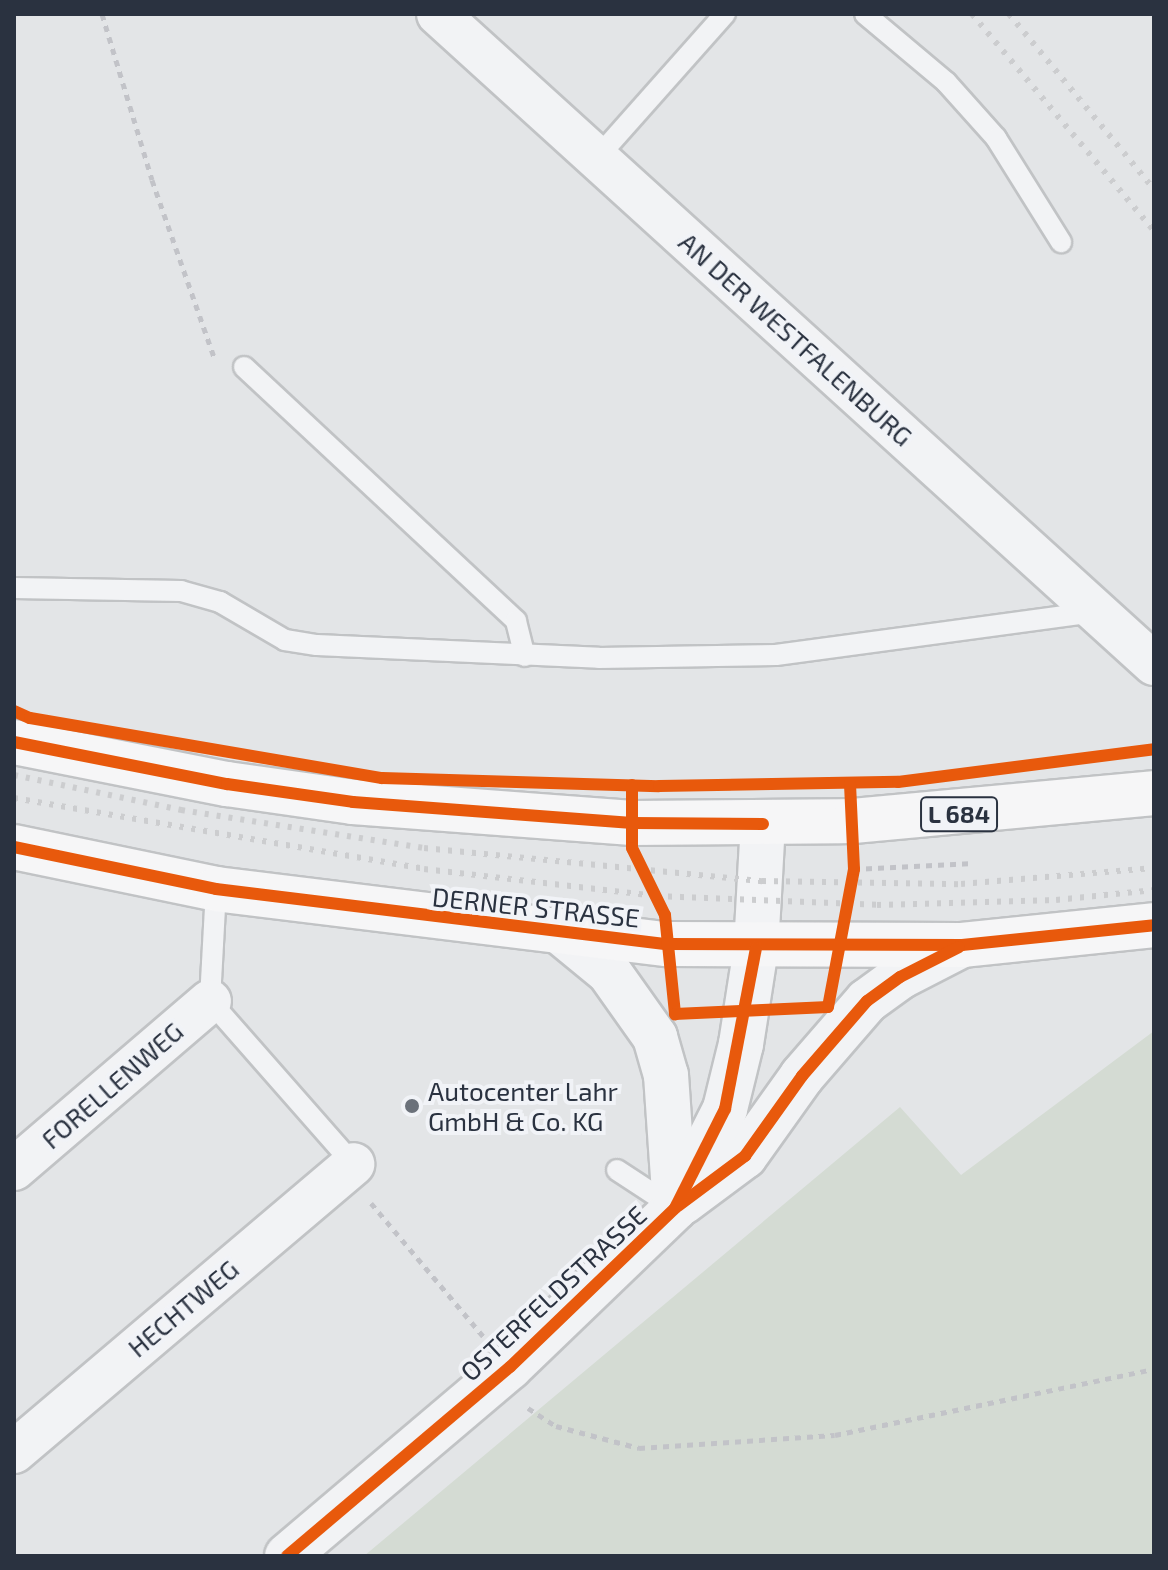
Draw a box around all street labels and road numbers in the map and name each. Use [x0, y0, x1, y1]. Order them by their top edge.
street label: AN DER WESTFALENBURG [673, 226, 919, 452]
road number: L 684 [919, 794, 999, 834]
street label: DERNER STRASSE [431, 881, 641, 933]
street label: FORELLENWEG [35, 1015, 189, 1155]
street label: OSTERFELDSTRASSE [454, 1199, 652, 1387]
street label: HECHTWEG [121, 1253, 245, 1363]

